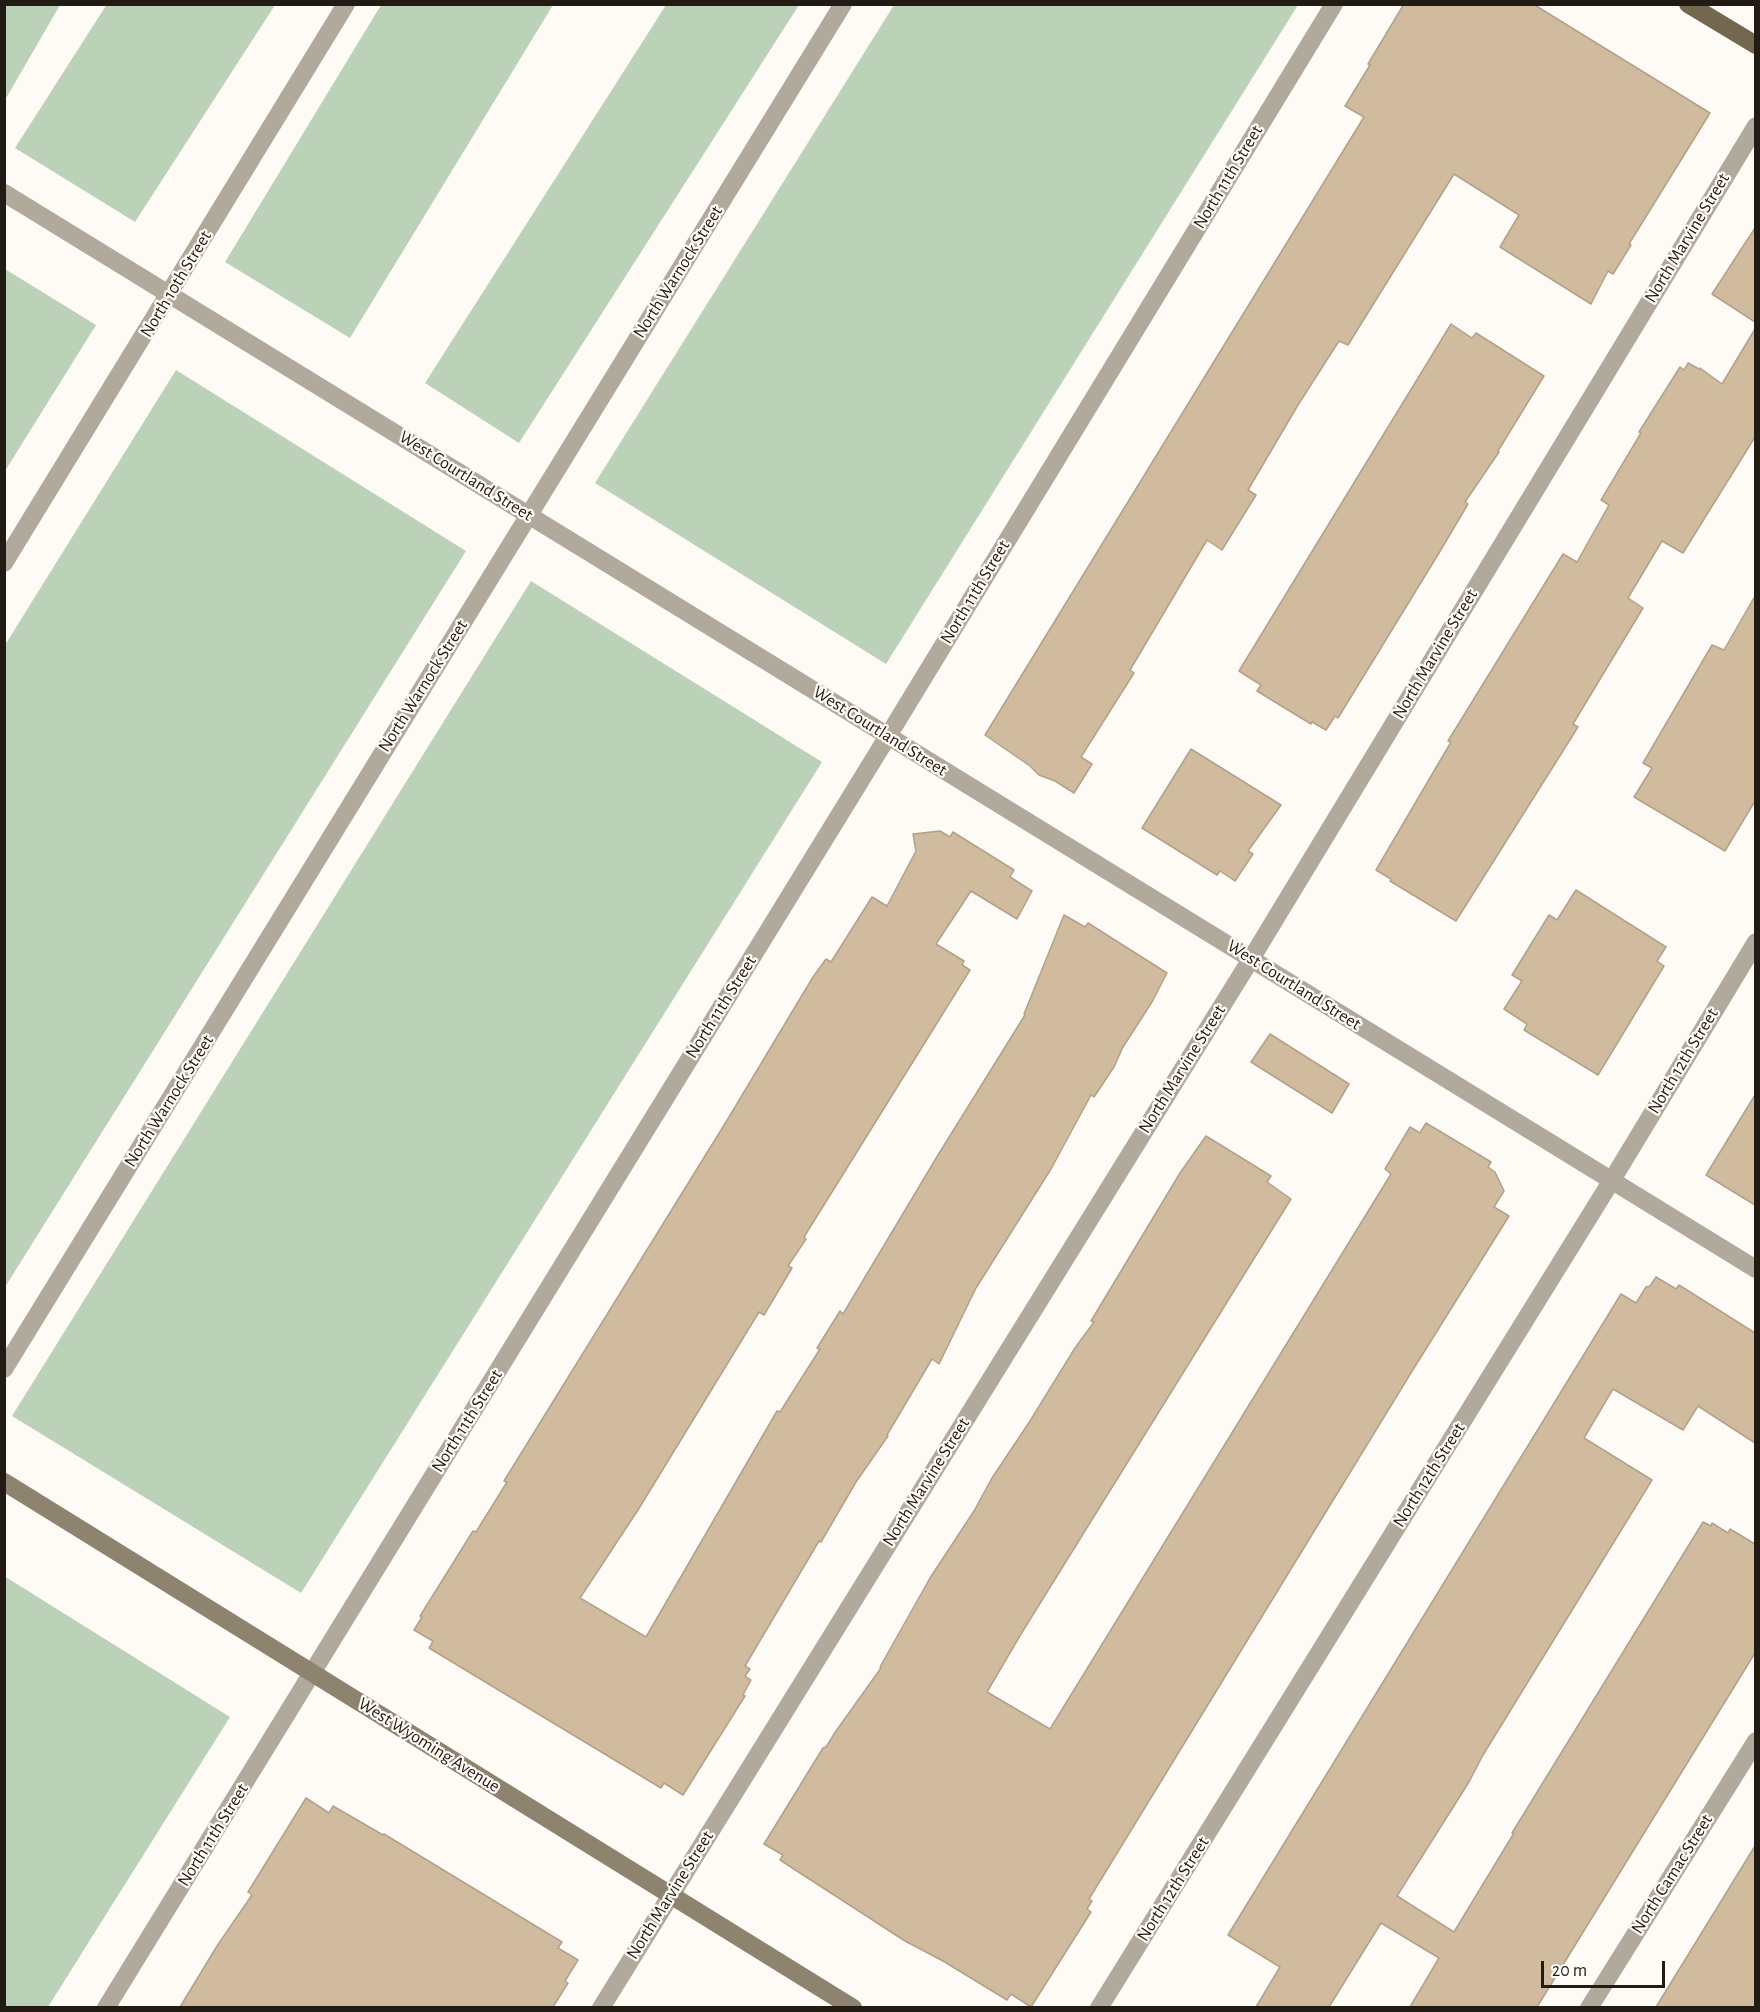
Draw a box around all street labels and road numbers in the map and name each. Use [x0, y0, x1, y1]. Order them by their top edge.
street label: North 11th Street [1189, 121, 1267, 233]
street label: North Marvine Street [1640, 169, 1734, 307]
street label: North Warnock Street [629, 202, 727, 342]
street label: North 10th Street [136, 227, 216, 341]
street label: West Courtland Street [395, 426, 537, 526]
street label: North 11th Street [936, 536, 1014, 648]
street label: North Marvine Street [1388, 585, 1482, 723]
street label: North Warnock Street [374, 616, 472, 756]
street label: West Courtland Street [809, 681, 951, 781]
street label: West Courtland Street [1223, 935, 1365, 1035]
street label: North 11th Street [681, 952, 761, 1062]
street label: North Marvine Street [1134, 1001, 1230, 1137]
street label: North 12th Street [1643, 1004, 1723, 1118]
street label: North Warnock Street [120, 1031, 218, 1171]
street label: North 11th Street [427, 1366, 507, 1476]
street label: North Marvine Street [878, 1414, 974, 1550]
street label: North 12th Street [1388, 1419, 1470, 1531]
street label: West Wyoming Avenue [354, 1693, 504, 1797]
street label: North 11th Street [173, 1780, 253, 1890]
street label: North Camac Street [1627, 1810, 1717, 1938]
street label: North Marvine Street [622, 1827, 718, 1963]
street label: North 12th Street [1132, 1833, 1214, 1945]

